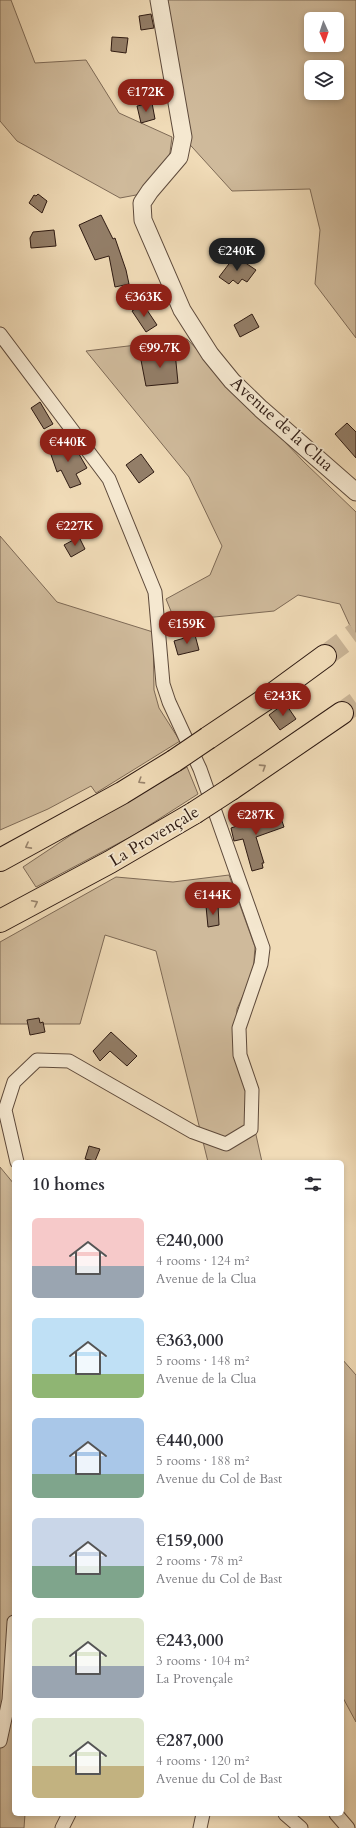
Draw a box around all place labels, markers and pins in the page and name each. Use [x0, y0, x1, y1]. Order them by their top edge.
pin: €172K [118, 79, 174, 113]
pin: €240K [209, 238, 265, 272]
pin: €363K [116, 284, 172, 318]
pin: €99.7K [127, 335, 193, 369]
pin: €440K [40, 429, 96, 463]
pin: €227K [47, 513, 103, 547]
pin: €159K [159, 611, 215, 645]
pin: €243K [255, 683, 311, 717]
pin: €287K [228, 802, 284, 836]
pin: €144K [185, 882, 241, 916]

